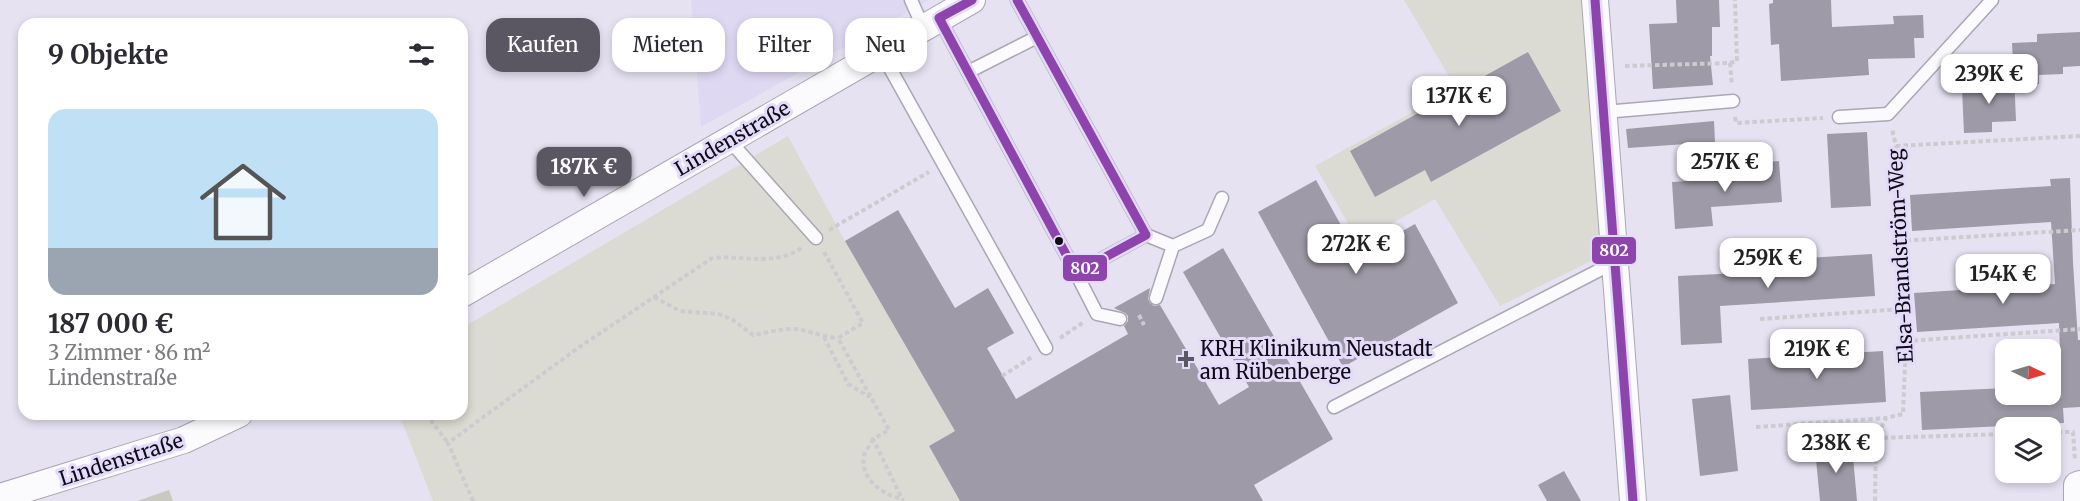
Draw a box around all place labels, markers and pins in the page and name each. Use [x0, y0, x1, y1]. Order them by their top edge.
pin: 239K € [1940, 54, 2038, 105]
pin: 137K € [1410, 76, 1508, 127]
pin: 257K € [1676, 142, 1774, 193]
pin: 187K € [535, 147, 633, 198]
pin: 272K € [1307, 224, 1405, 275]
unlabelled marker [1053, 235, 1065, 247]
pin: 259K € [1719, 238, 1817, 289]
pin: 154K € [1954, 254, 2052, 305]
pin: 219K € [1768, 329, 1866, 380]
place label: KRH Klinikum Neustadt am Rübenberge [1200, 336, 1433, 384]
marker: KRH Klinikum Neustadt am Rübenberge [1177, 350, 1195, 368]
pin: 238K € [1787, 423, 1885, 474]

